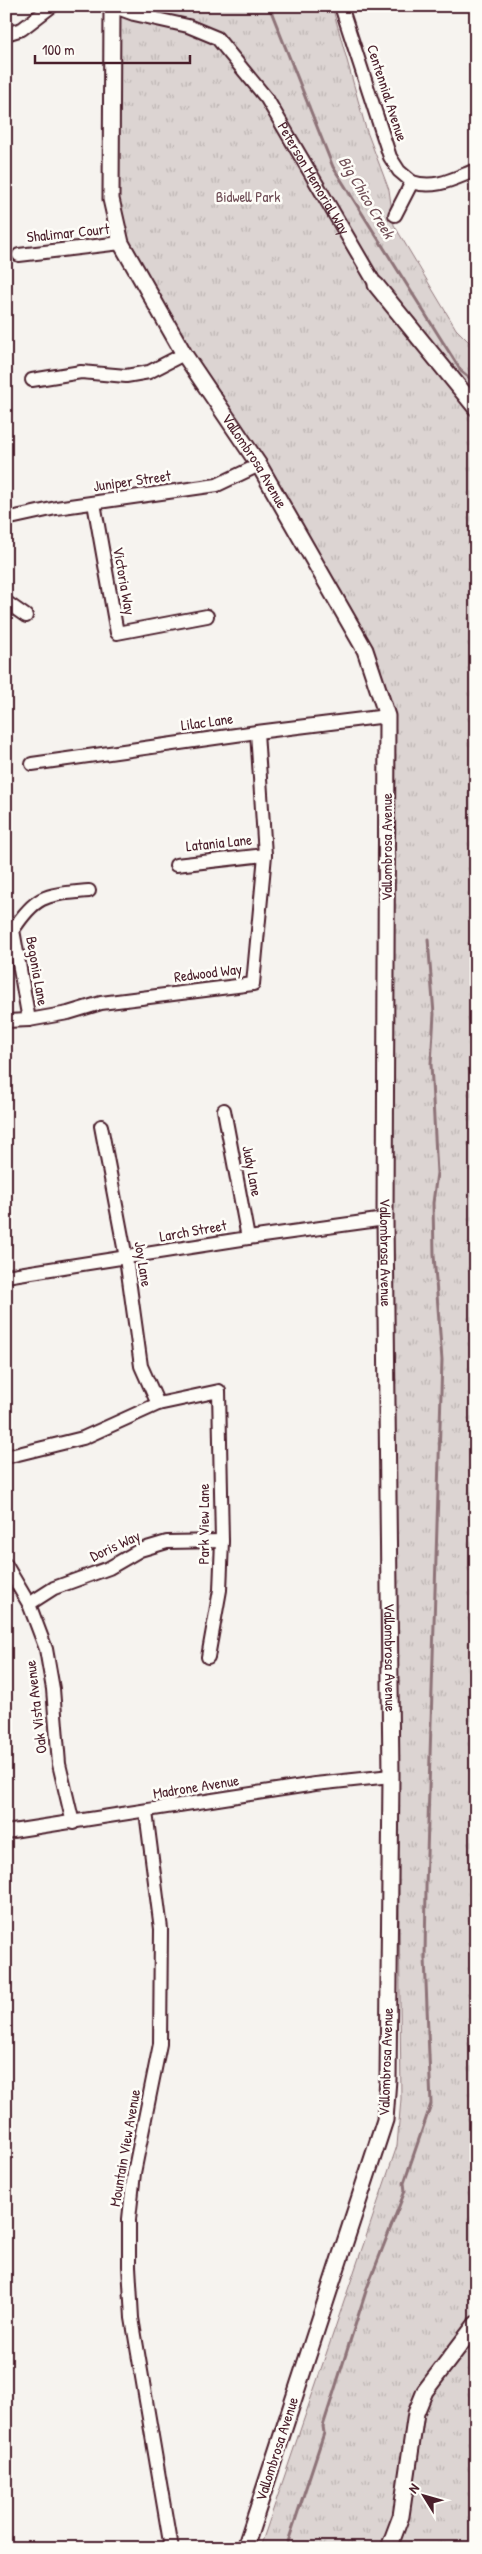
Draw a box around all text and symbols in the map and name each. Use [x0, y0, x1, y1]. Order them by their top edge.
scale bar [35, 32, 190, 64]
text: 100 m [42, 39, 75, 60]
street label: Centennial Avenue [362, 42, 413, 144]
street label: Peterson Memorial Way [273, 118, 355, 238]
water label: Big Chico Creek [334, 152, 401, 243]
park label: Bidwell Park [216, 186, 280, 207]
street label: Shalimar Court [26, 218, 111, 247]
street label: Vallombrosa Avenue [217, 409, 293, 512]
street label: Juniper Street [92, 465, 173, 496]
street label: Victoria Way [108, 545, 141, 617]
street label: Lilac Lane [180, 707, 234, 736]
street label: Vallombrosa Avenue [376, 793, 397, 901]
street label: Latania Lane [185, 829, 253, 856]
street label: Begonia Lane [21, 935, 54, 1007]
street label: Redwood Way [173, 958, 243, 987]
street label: Judy Lane [237, 1144, 268, 1198]
street label: Vallombrosa Avenue [375, 1198, 397, 1307]
street label: Larch Street [158, 1214, 229, 1247]
street label: Joy Lane [130, 1240, 157, 1288]
street label: Park View Lane [193, 1484, 214, 1564]
street label: Doris Way [86, 1525, 143, 1566]
street label: Vallombrosa Avenue [379, 1603, 401, 1712]
street label: Oak Vista Avenue [19, 1659, 52, 1755]
street label: Madrone Avenue [151, 1769, 240, 1804]
street label: Vallombrosa Avenue [373, 2008, 398, 2116]
street label: Mountain View Avenue [104, 2088, 145, 2208]
street label: Vallombrosa Avenue [250, 2394, 303, 2504]
north arrow [400, 2472, 450, 2522]
text: N [403, 2479, 423, 2497]

